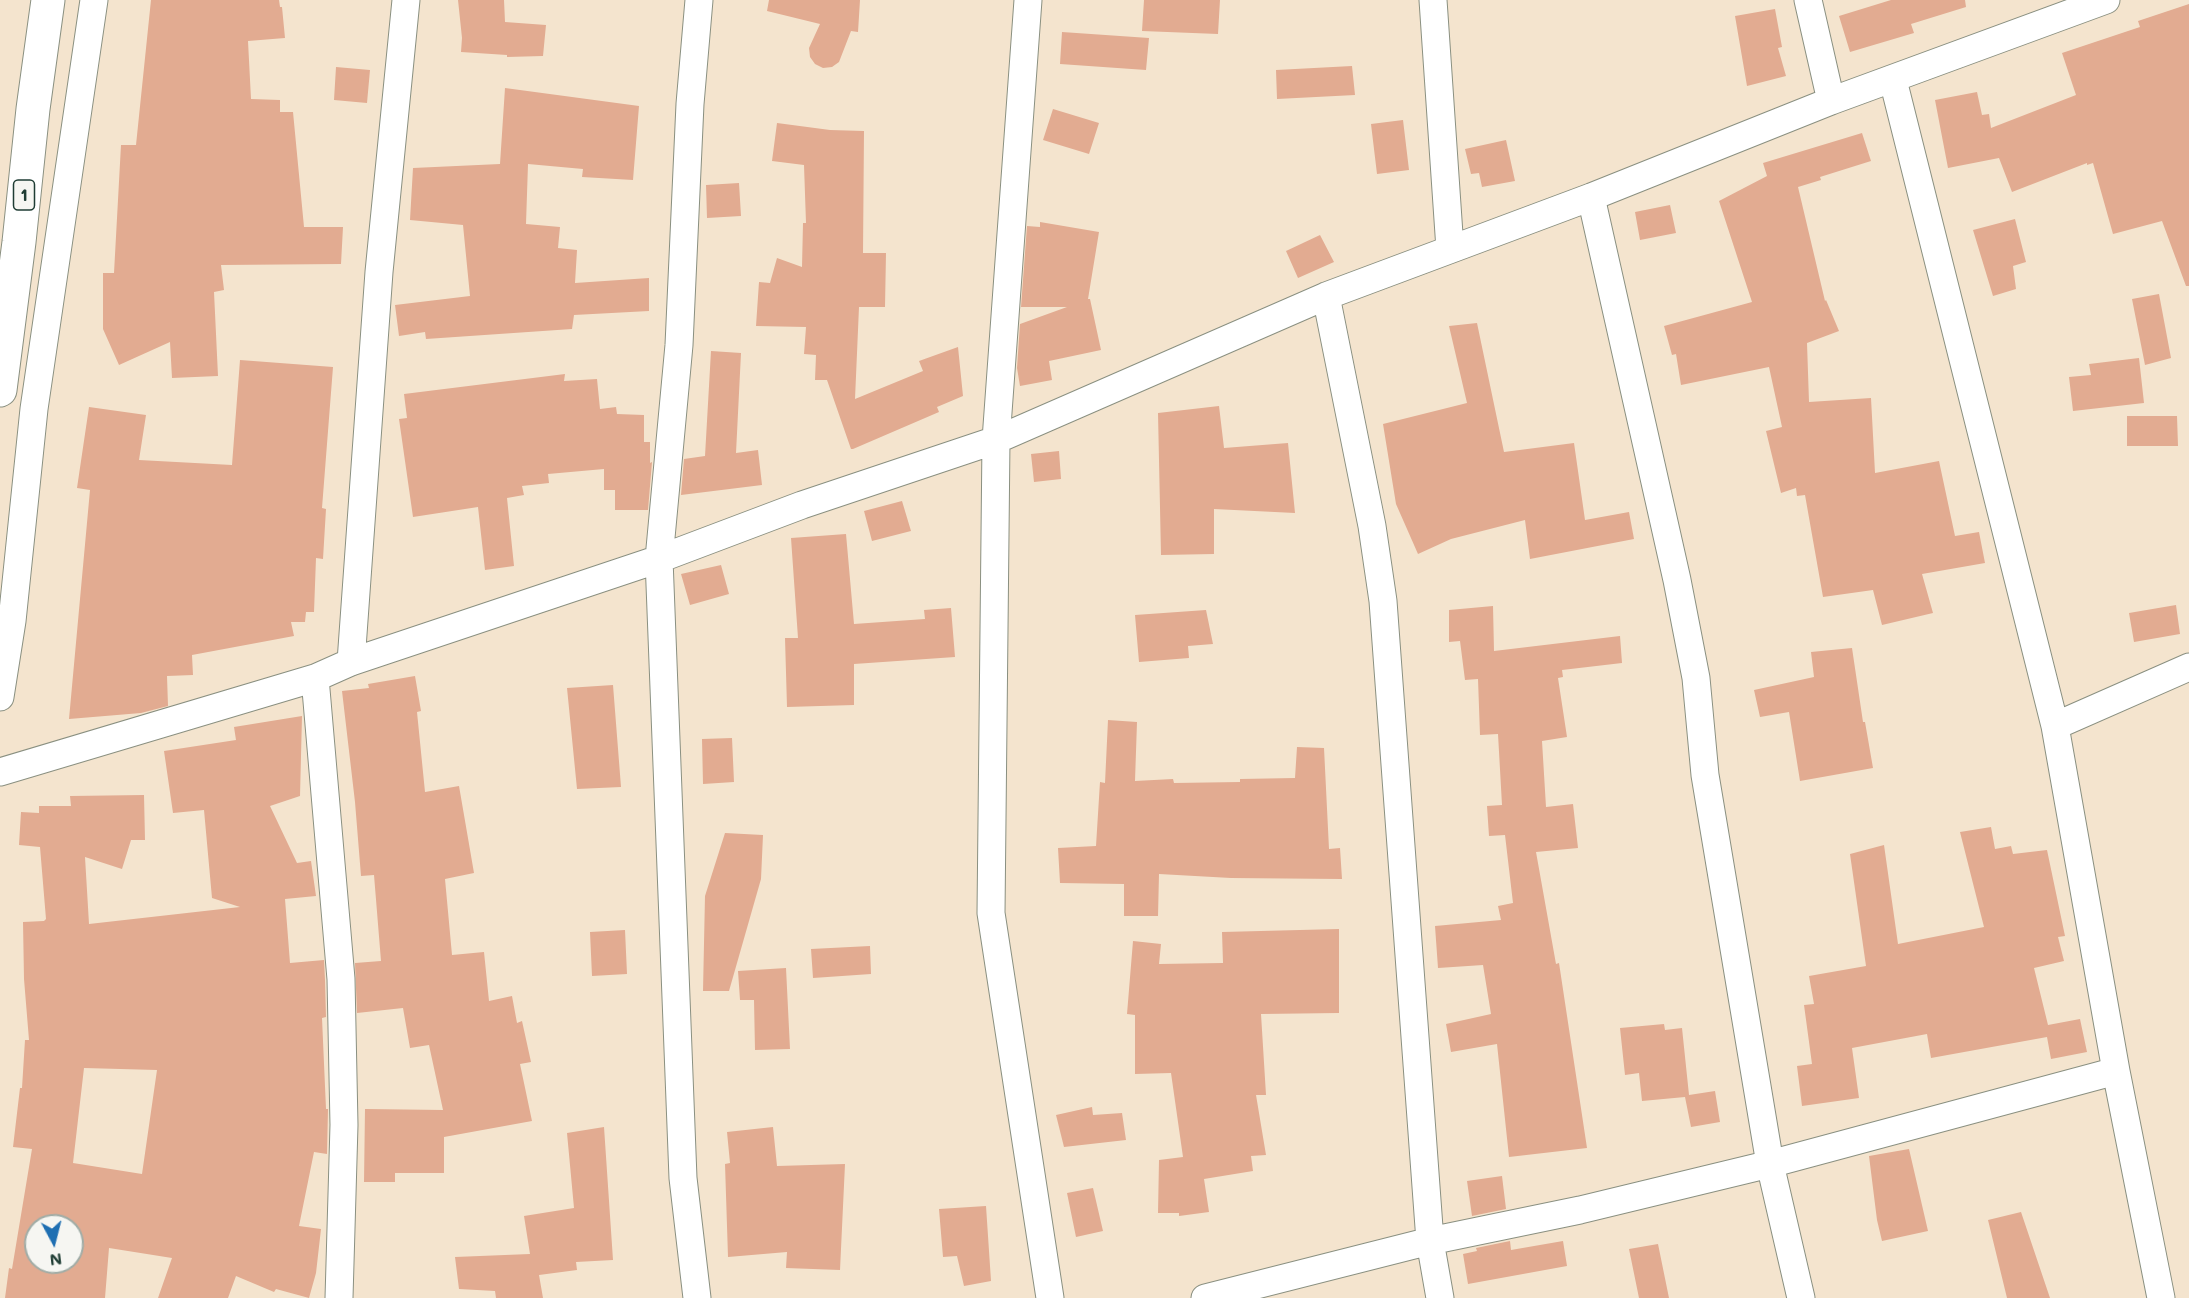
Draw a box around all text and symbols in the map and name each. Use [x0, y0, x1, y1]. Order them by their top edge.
road number: 1 [14, 180, 34, 210]
north arrow [24, 1214, 84, 1274]
text: N [49, 1249, 63, 1272]

